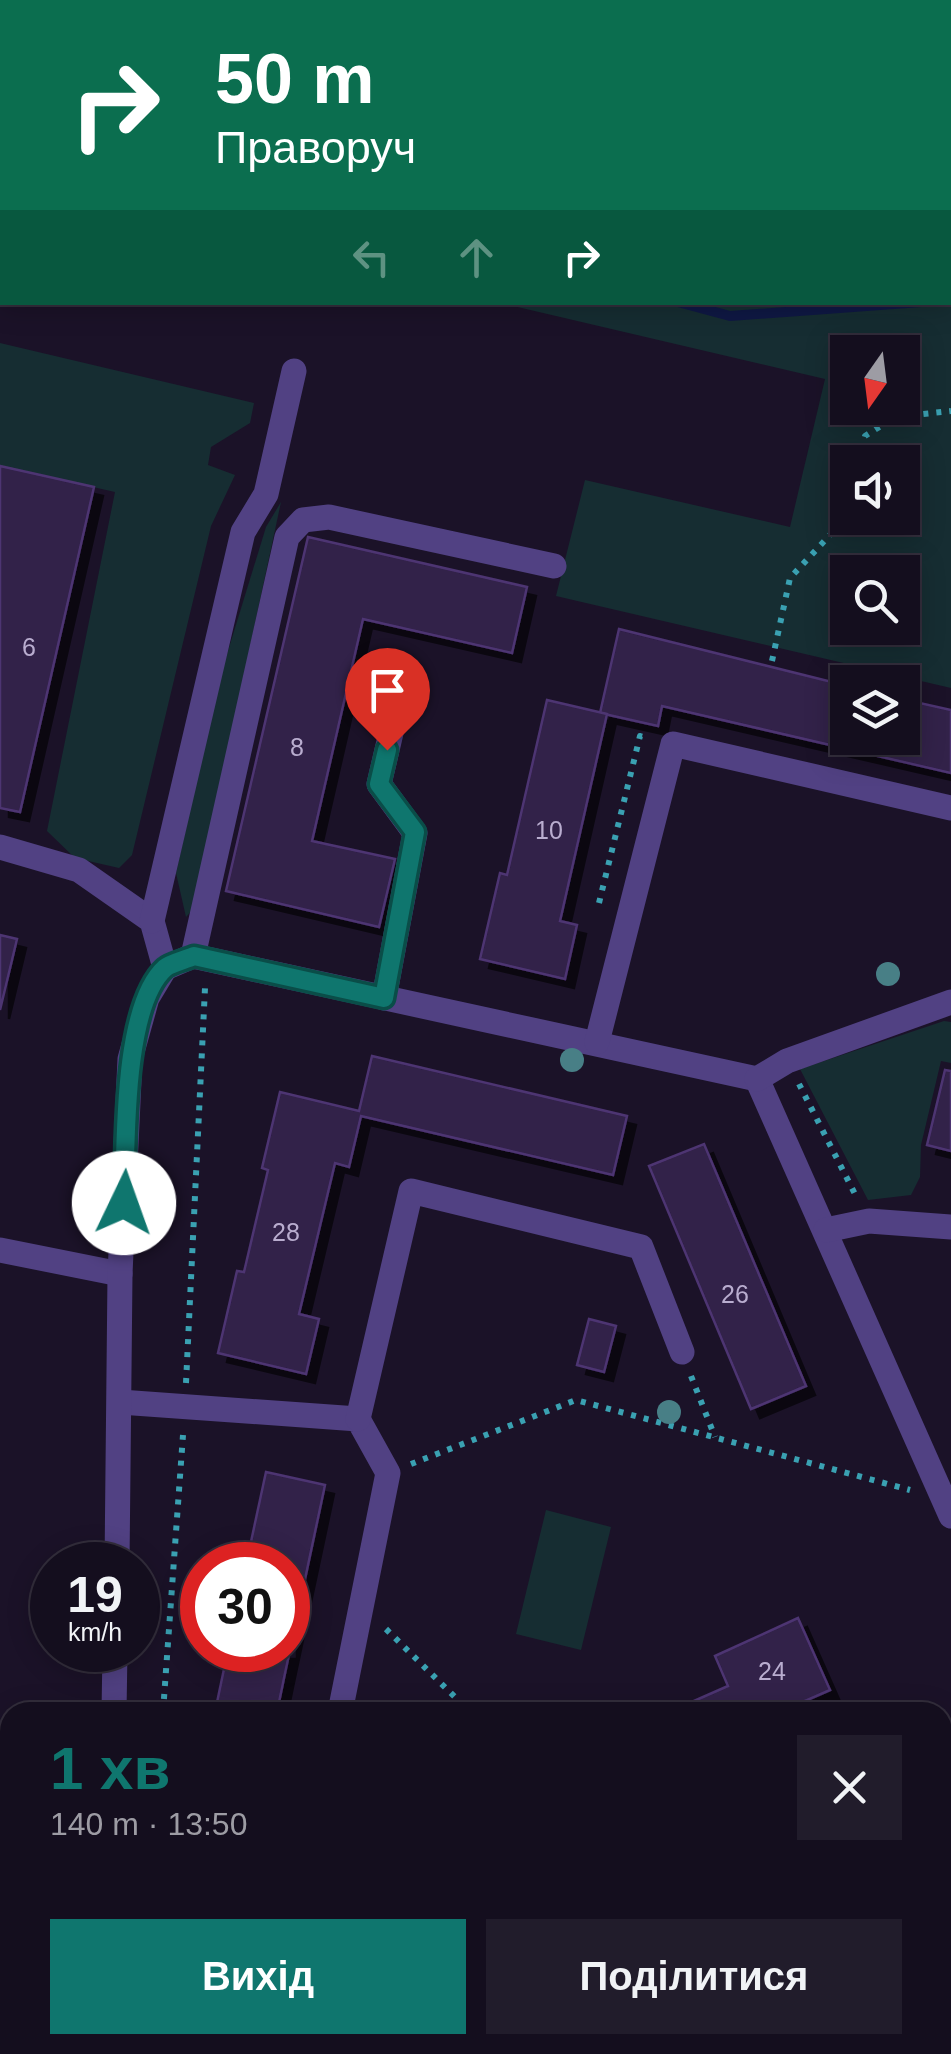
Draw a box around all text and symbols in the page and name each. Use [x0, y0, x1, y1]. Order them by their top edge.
icon: right [50, 40, 180, 170]
text: 50 m [215, 40, 375, 118]
text: Праворуч [215, 122, 416, 173]
icon: left [344, 230, 399, 285]
icon: ahead [449, 230, 504, 285]
icon: right [554, 230, 609, 285]
north arrow [830, 335, 920, 425]
map controls [830, 335, 920, 755]
button: sound [830, 445, 920, 535]
button: search [830, 555, 920, 645]
house number: 6 [22, 633, 36, 661]
pin [345, 648, 430, 751]
icon: arrive [360, 663, 415, 718]
button: layers [830, 665, 920, 755]
house number: 8 [290, 733, 304, 761]
house number: 10 [535, 816, 563, 844]
position arrow [72, 1151, 176, 1255]
house number: 28 [272, 1218, 300, 1246]
house number: 26 [721, 1280, 749, 1308]
speed limit sign: 30 [180, 1542, 310, 1672]
text: 19 [67, 1567, 123, 1623]
text: km/h [68, 1618, 122, 1646]
house number: 24 [758, 1657, 786, 1685]
text: 1 хв [50, 1735, 170, 1802]
button: close [797, 1735, 902, 1840]
text: 140 m · 13:50 [50, 1806, 247, 1842]
button: Вихід [50, 1919, 466, 2034]
button: Поділитися [486, 1919, 902, 2034]

